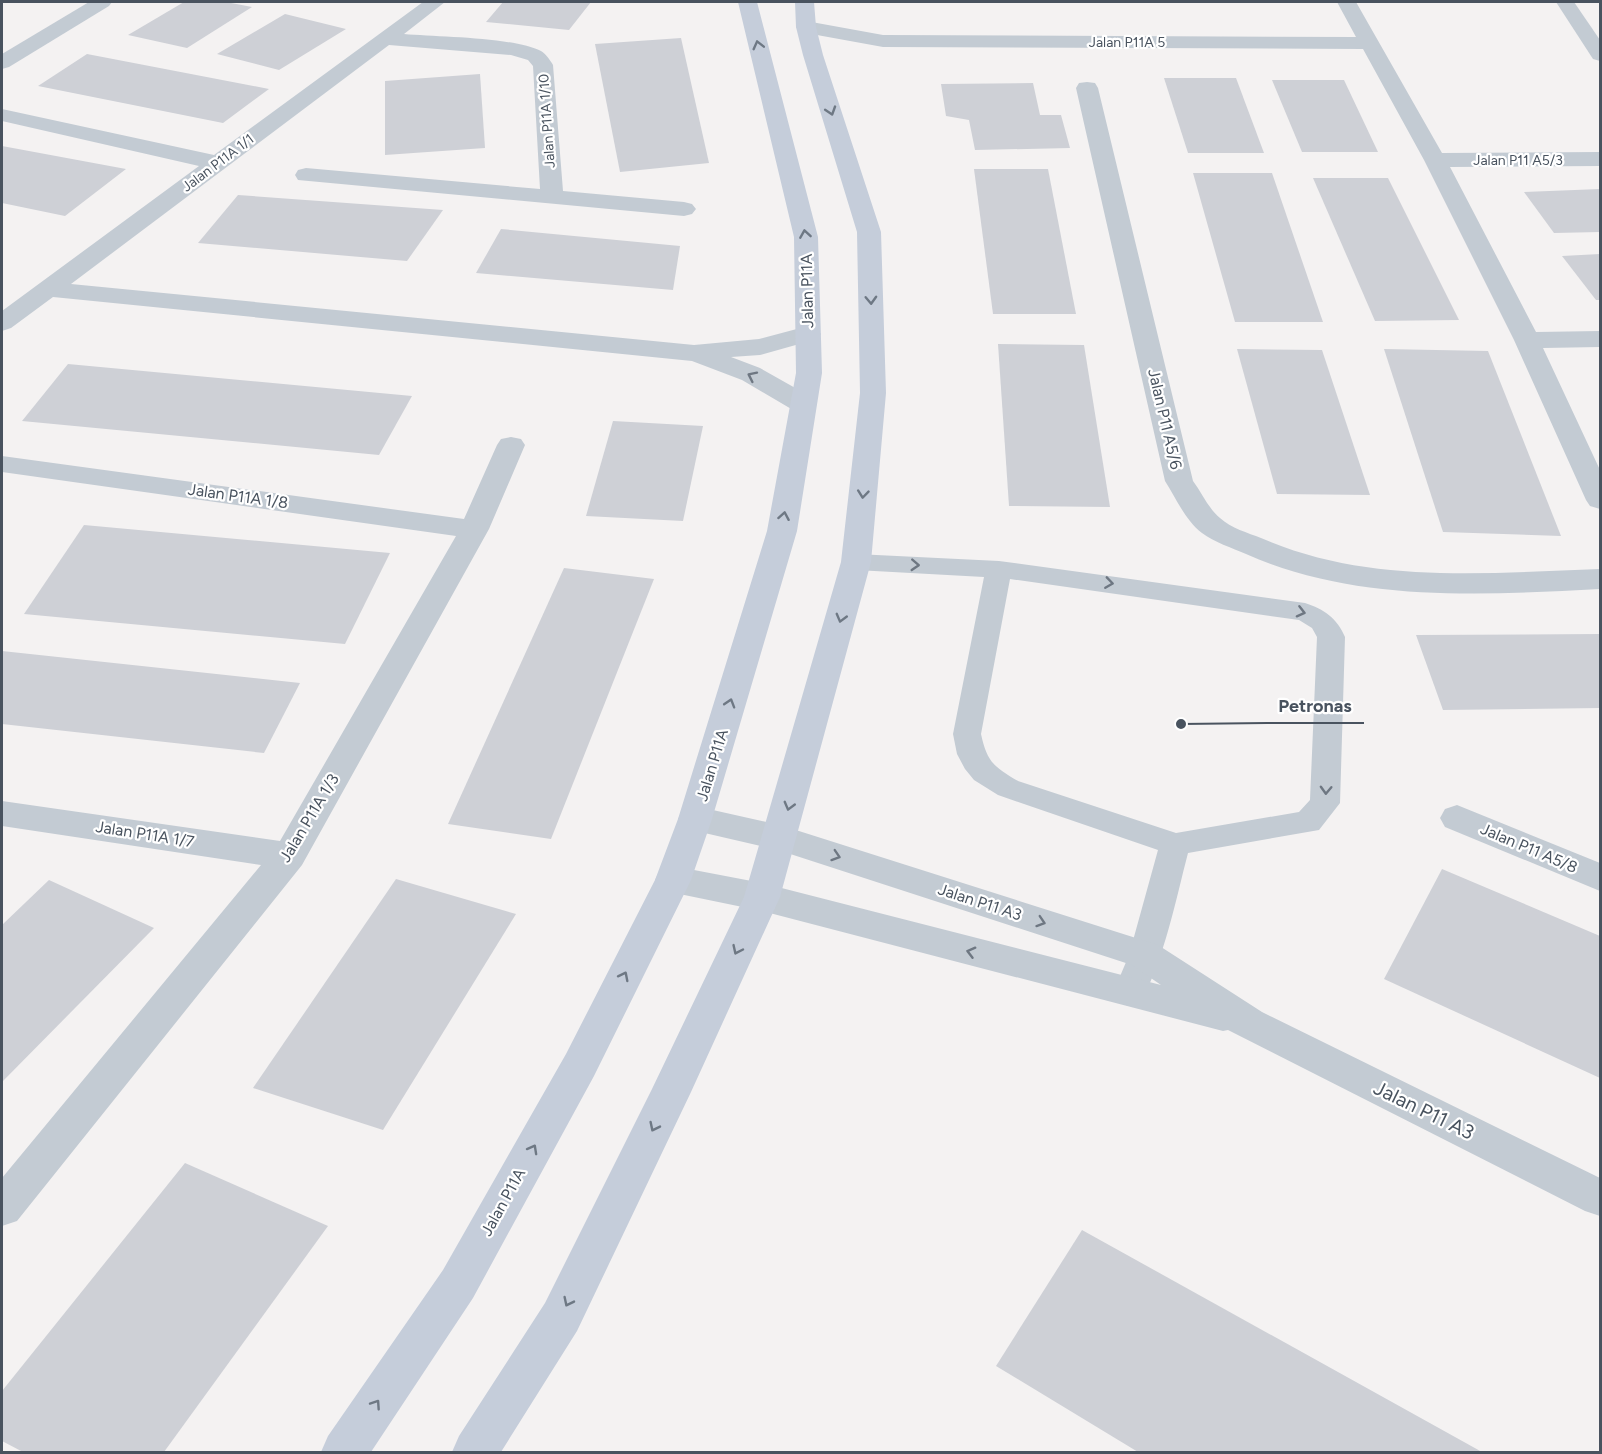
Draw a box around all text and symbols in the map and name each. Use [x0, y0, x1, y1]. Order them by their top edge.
street label: Jalan P11A 5 [1089, 34, 1165, 51]
one-way arrow [752, 40, 765, 50]
street label: Jalan P11A 1/10 [535, 73, 559, 169]
one-way arrow [824, 105, 836, 116]
street label: Jalan P11A 1/1 [179, 130, 257, 196]
street label: Jalan P11 A5/3 [1473, 152, 1563, 169]
one-way arrow [799, 229, 811, 239]
street label: Jalan P11A [797, 254, 817, 328]
one-way arrow [865, 295, 877, 304]
street label: Jalan P11 A5/6 [1144, 367, 1186, 471]
one-way arrow [748, 371, 759, 383]
street label: Jalan P11A 1/8 [187, 480, 289, 512]
one-way arrow [857, 490, 870, 499]
one-way arrow [777, 511, 790, 521]
one-way arrow [910, 558, 919, 571]
one-way arrow [1104, 577, 1113, 589]
one-way arrow [1296, 605, 1306, 618]
one-way arrow [835, 613, 848, 623]
callout: Petronas [1267, 687, 1364, 723]
text: Petronas [1278, 695, 1352, 717]
one-way arrow [723, 698, 735, 709]
street label: Jalan P11A [692, 727, 732, 803]
street label: Jalan P11A 1/3 [275, 770, 343, 866]
one-way arrow [1319, 786, 1332, 795]
one-way arrow [783, 801, 796, 811]
street label: Jalan P11A 1/7 [94, 817, 196, 851]
street label: Jalan P11 A5/8 [1478, 819, 1580, 877]
one-way arrow [830, 849, 841, 861]
street label: Jalan P11 A3 [936, 880, 1024, 924]
one-way arrow [1035, 915, 1046, 927]
one-way arrow [732, 944, 744, 955]
one-way arrow [966, 946, 976, 959]
one-way arrow [617, 972, 629, 983]
street label: Jalan P11 A3 [1370, 1075, 1478, 1145]
one-way arrow [650, 1120, 662, 1131]
one-way arrow [526, 1145, 537, 1155]
street label: Jalan P11A [477, 1165, 529, 1239]
one-way arrow [564, 1295, 576, 1306]
one-way arrow [369, 1400, 381, 1410]

